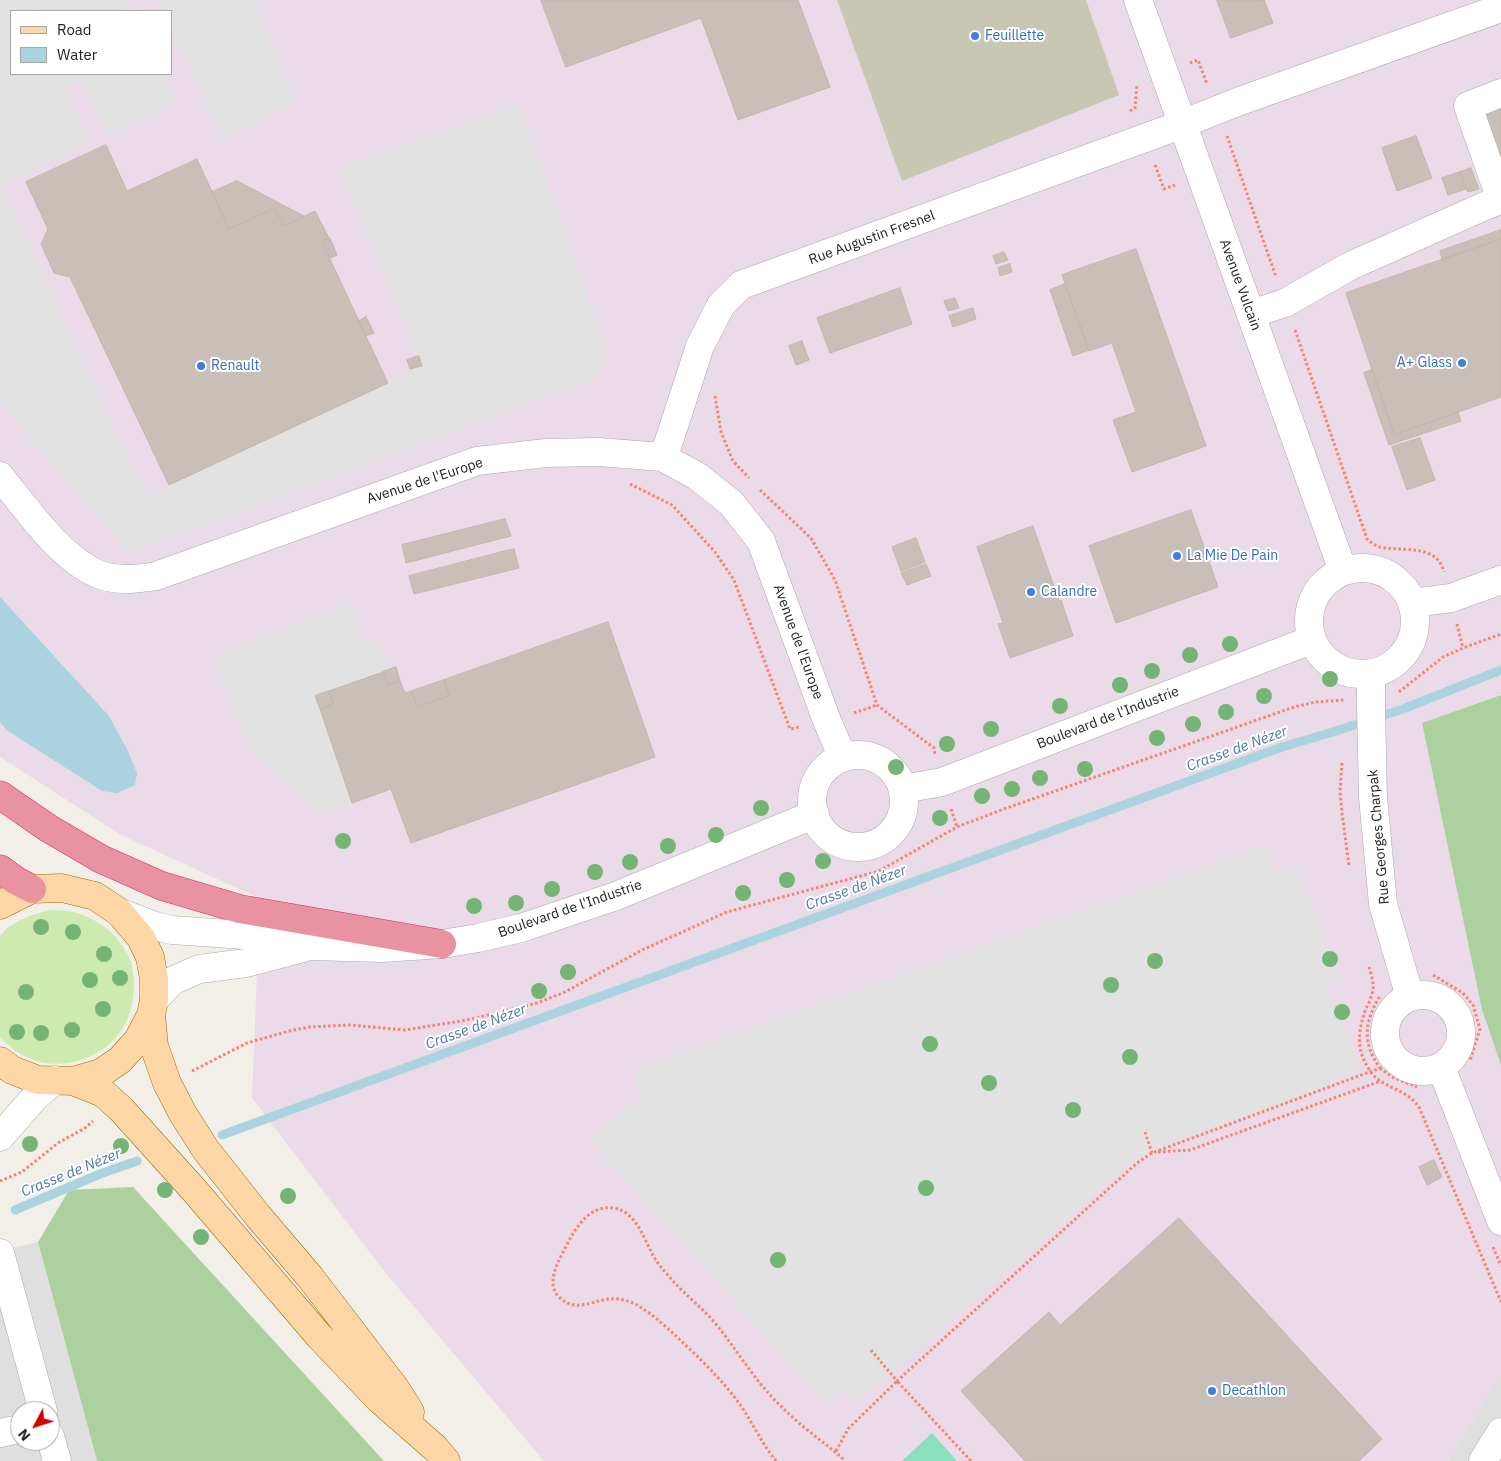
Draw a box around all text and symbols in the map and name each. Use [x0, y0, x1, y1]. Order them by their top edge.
legend [10, 10, 172, 75]
text: Road [57, 20, 92, 39]
place label: Feuillette [985, 28, 1044, 44]
marker: Feuillette [969, 30, 981, 42]
text: Water [57, 45, 97, 64]
street label: Rue Augustin Fresnel [807, 207, 937, 269]
street label: Avenue Vulcain [1216, 237, 1264, 333]
place label: A+ Glass [1397, 355, 1452, 371]
marker: A+ Glass [1456, 357, 1468, 369]
place label: Renault [211, 358, 259, 374]
marker: Renault [195, 360, 207, 372]
street label: Avenue de l'Europe [365, 454, 485, 508]
place label: La Mie De Pain [1187, 548, 1278, 564]
marker: La Mie De Pain [1171, 550, 1183, 562]
street label: Avenue de l'Europe [769, 582, 827, 702]
place label: Calandre [1041, 584, 1097, 600]
marker: Calandre [1025, 586, 1037, 598]
street label: Boulevard de l'Industrie [1035, 683, 1181, 753]
water label: Crasse de Nézer [1184, 722, 1290, 776]
street label: Rue Georges Charpak [1365, 769, 1393, 905]
water label: Crasse de Nézer [803, 861, 909, 915]
street label: Boulevard de l'Industrie [496, 876, 644, 942]
water label: Crasse de Nézer [423, 1000, 529, 1054]
water label: Crasse de Nézer [19, 1145, 123, 1201]
place label: Decathlon [1222, 1383, 1286, 1399]
marker: Decathlon [1206, 1385, 1218, 1397]
north arrow [10, 1401, 60, 1451]
text: N [14, 1425, 34, 1445]

